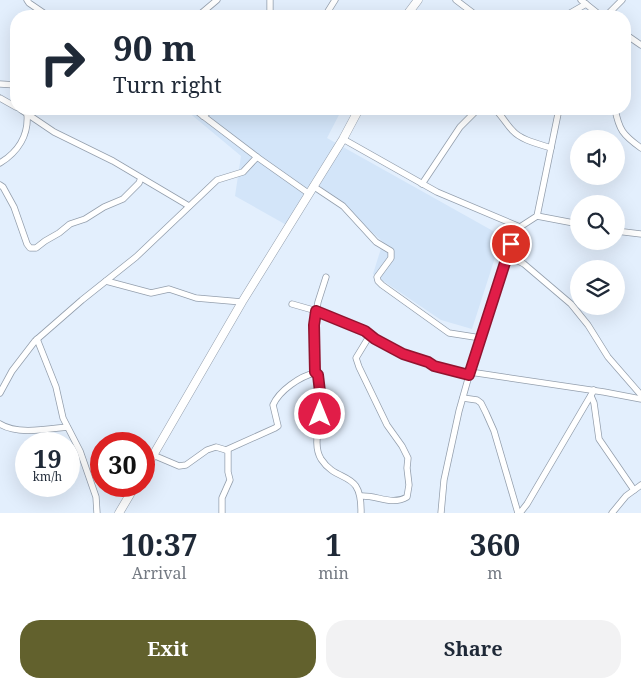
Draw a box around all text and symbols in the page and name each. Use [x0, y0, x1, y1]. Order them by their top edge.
text: 90 m [113, 24, 196, 71]
icon: right [30, 30, 95, 95]
text: Turn right [113, 69, 222, 99]
map controls [570, 130, 625, 315]
button: sound [570, 130, 625, 185]
button: search [570, 195, 625, 250]
pin [490, 223, 532, 265]
icon: arrive [497, 230, 525, 258]
button: layers [570, 260, 625, 315]
position arrow [293, 387, 345, 439]
speed limit sign: 30 [90, 432, 155, 497]
text: 19 [33, 441, 62, 475]
text: km/h [33, 468, 62, 485]
text: 10:37 [121, 524, 198, 565]
text: 1 [325, 524, 342, 565]
text: 360 [469, 524, 520, 565]
text: Arrival [132, 562, 186, 584]
text: min [318, 562, 349, 584]
text: m [487, 562, 502, 584]
button: Exit [20, 620, 316, 678]
button: Share [326, 620, 621, 678]

